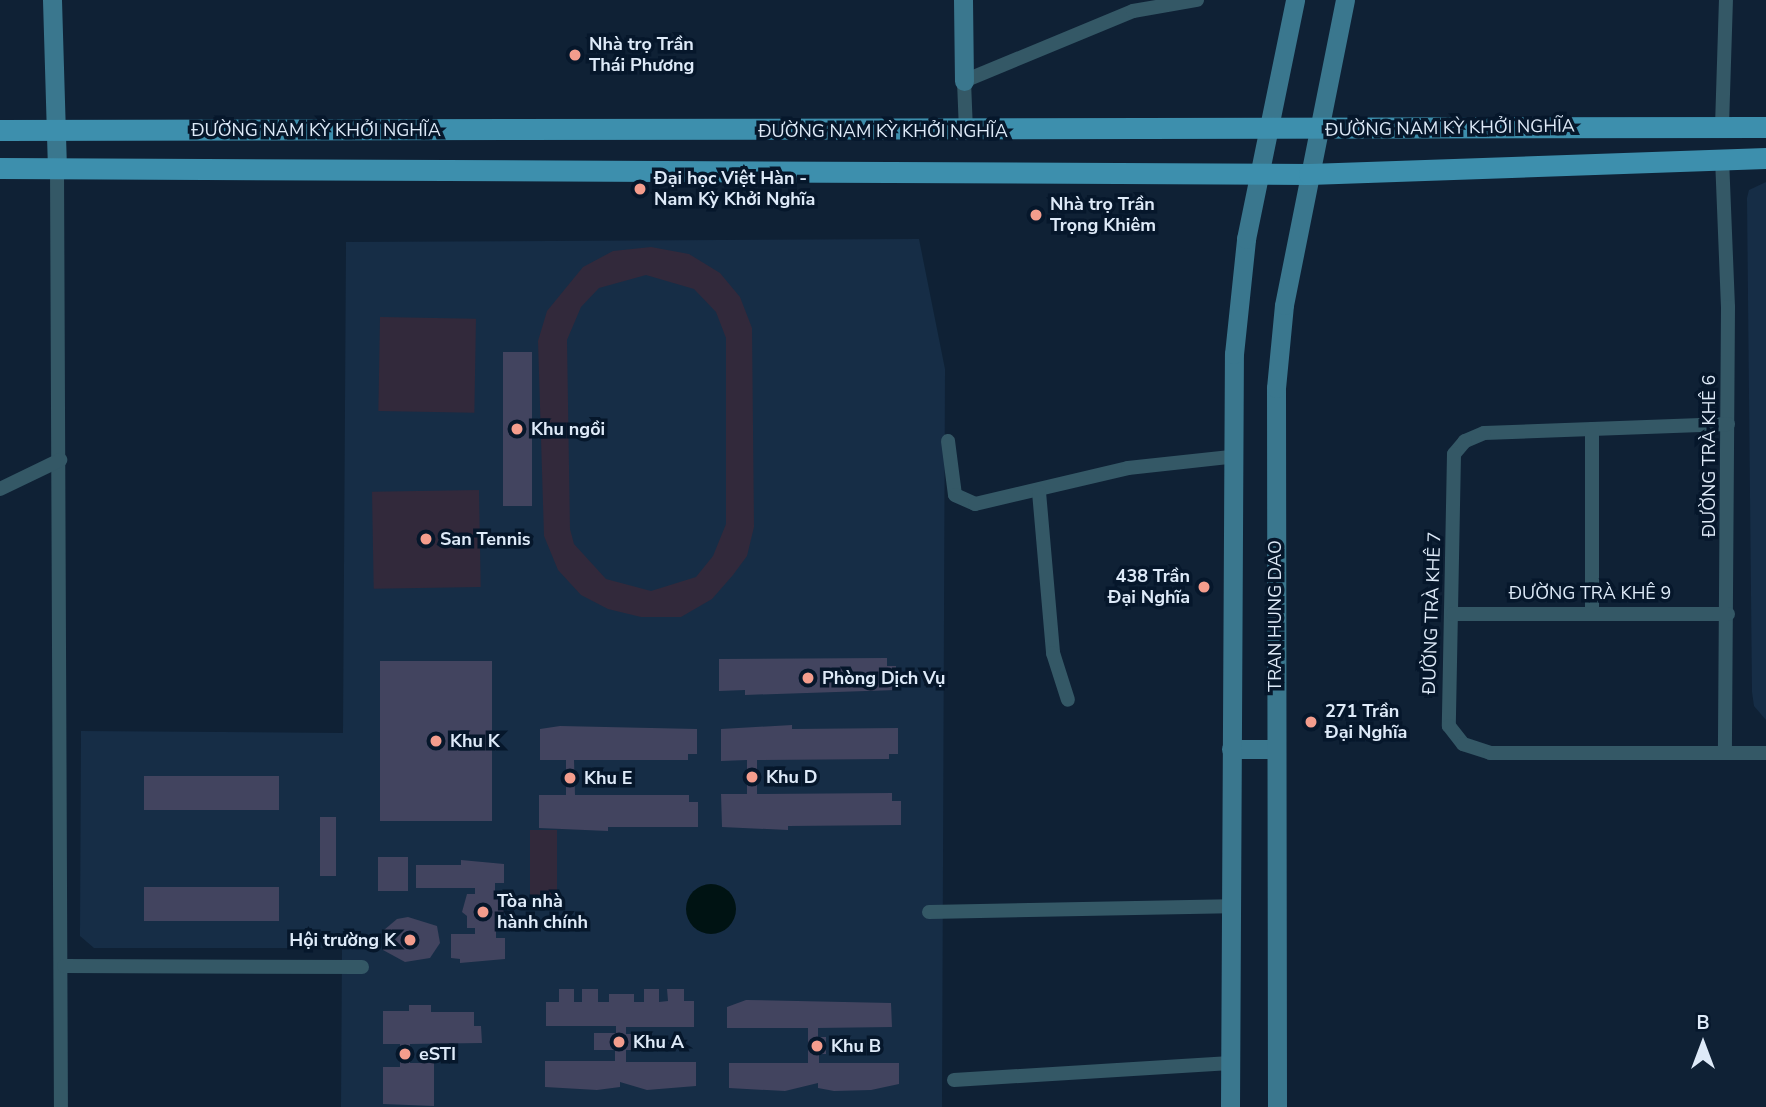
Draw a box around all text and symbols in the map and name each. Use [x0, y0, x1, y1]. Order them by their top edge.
place label: Nhà trọ Trần Thái Phương [589, 34, 694, 76]
marker: Nhà trọ Trần Thái Phương [567, 47, 583, 63]
street label: ĐƯỜNG NAM KỲ KHỞI NGHĨA [1325, 115, 1575, 141]
street label: ĐƯỜNG NAM KỲ KHỞI NGHĨA [191, 119, 441, 141]
street label: ĐƯỜNG NAM KỲ KHỞI NGHĨA [758, 120, 1008, 142]
place label: Đại học Việt Hàn - Nam Kỳ Khởi Nghĩa [654, 168, 815, 210]
marker: Đại học Việt Hàn - Nam Kỳ Khởi Nghĩa [632, 181, 648, 197]
place label: Nhà trọ Trần Trọng Khiêm [1050, 194, 1156, 236]
marker: Nhà trọ Trần Trọng Khiêm [1028, 207, 1044, 223]
street label: ĐƯỜNG TRÀ KHÊ 6 [1698, 375, 1720, 537]
place label: Khu ngồi [531, 418, 605, 440]
marker: Khu ngồi [509, 421, 525, 437]
place label: San Tennis [440, 528, 531, 550]
marker: San Tennis [418, 531, 434, 547]
street label: ĐƯỜNG TRÀ KHÊ 7 [1418, 531, 1446, 695]
street label: TRAN HUNG DAO [1264, 540, 1286, 692]
place label: 438 Trần Đại Nghĩa [1108, 566, 1190, 608]
marker: 438 Trần Đại Nghĩa [1196, 579, 1212, 595]
street label: ĐƯỜNG TRÀ KHÊ 9 [1509, 582, 1671, 604]
place label: Phòng Dịch Vụ [822, 667, 945, 689]
marker: Phòng Dịch Vụ [800, 670, 816, 686]
place label: 271 Trần Đại Nghĩa [1325, 701, 1407, 744]
marker: 271 Trần Đại Nghĩa [1303, 714, 1319, 730]
place label: Khu K [450, 730, 500, 752]
marker: Khu K [428, 733, 444, 749]
place label: Khu D [766, 766, 817, 788]
place label: Khu E [584, 767, 633, 789]
marker: Khu D [744, 769, 760, 785]
marker: Khu E [562, 770, 578, 786]
place label: Tòa nhà hành chính [497, 891, 588, 934]
marker: Tòa nhà hành chính [475, 904, 491, 920]
place label: Hội trường K [289, 929, 396, 951]
marker: Hội trường K [402, 932, 418, 948]
north arrow [1668, 1009, 1738, 1079]
text: B [1696, 1010, 1710, 1036]
place label: Khu A [633, 1031, 684, 1053]
marker: Khu A [611, 1034, 627, 1050]
place label: Khu B [831, 1035, 881, 1057]
marker: Khu B [809, 1038, 825, 1054]
place label: eSTI [419, 1043, 456, 1065]
marker: eSTI [397, 1046, 413, 1062]

